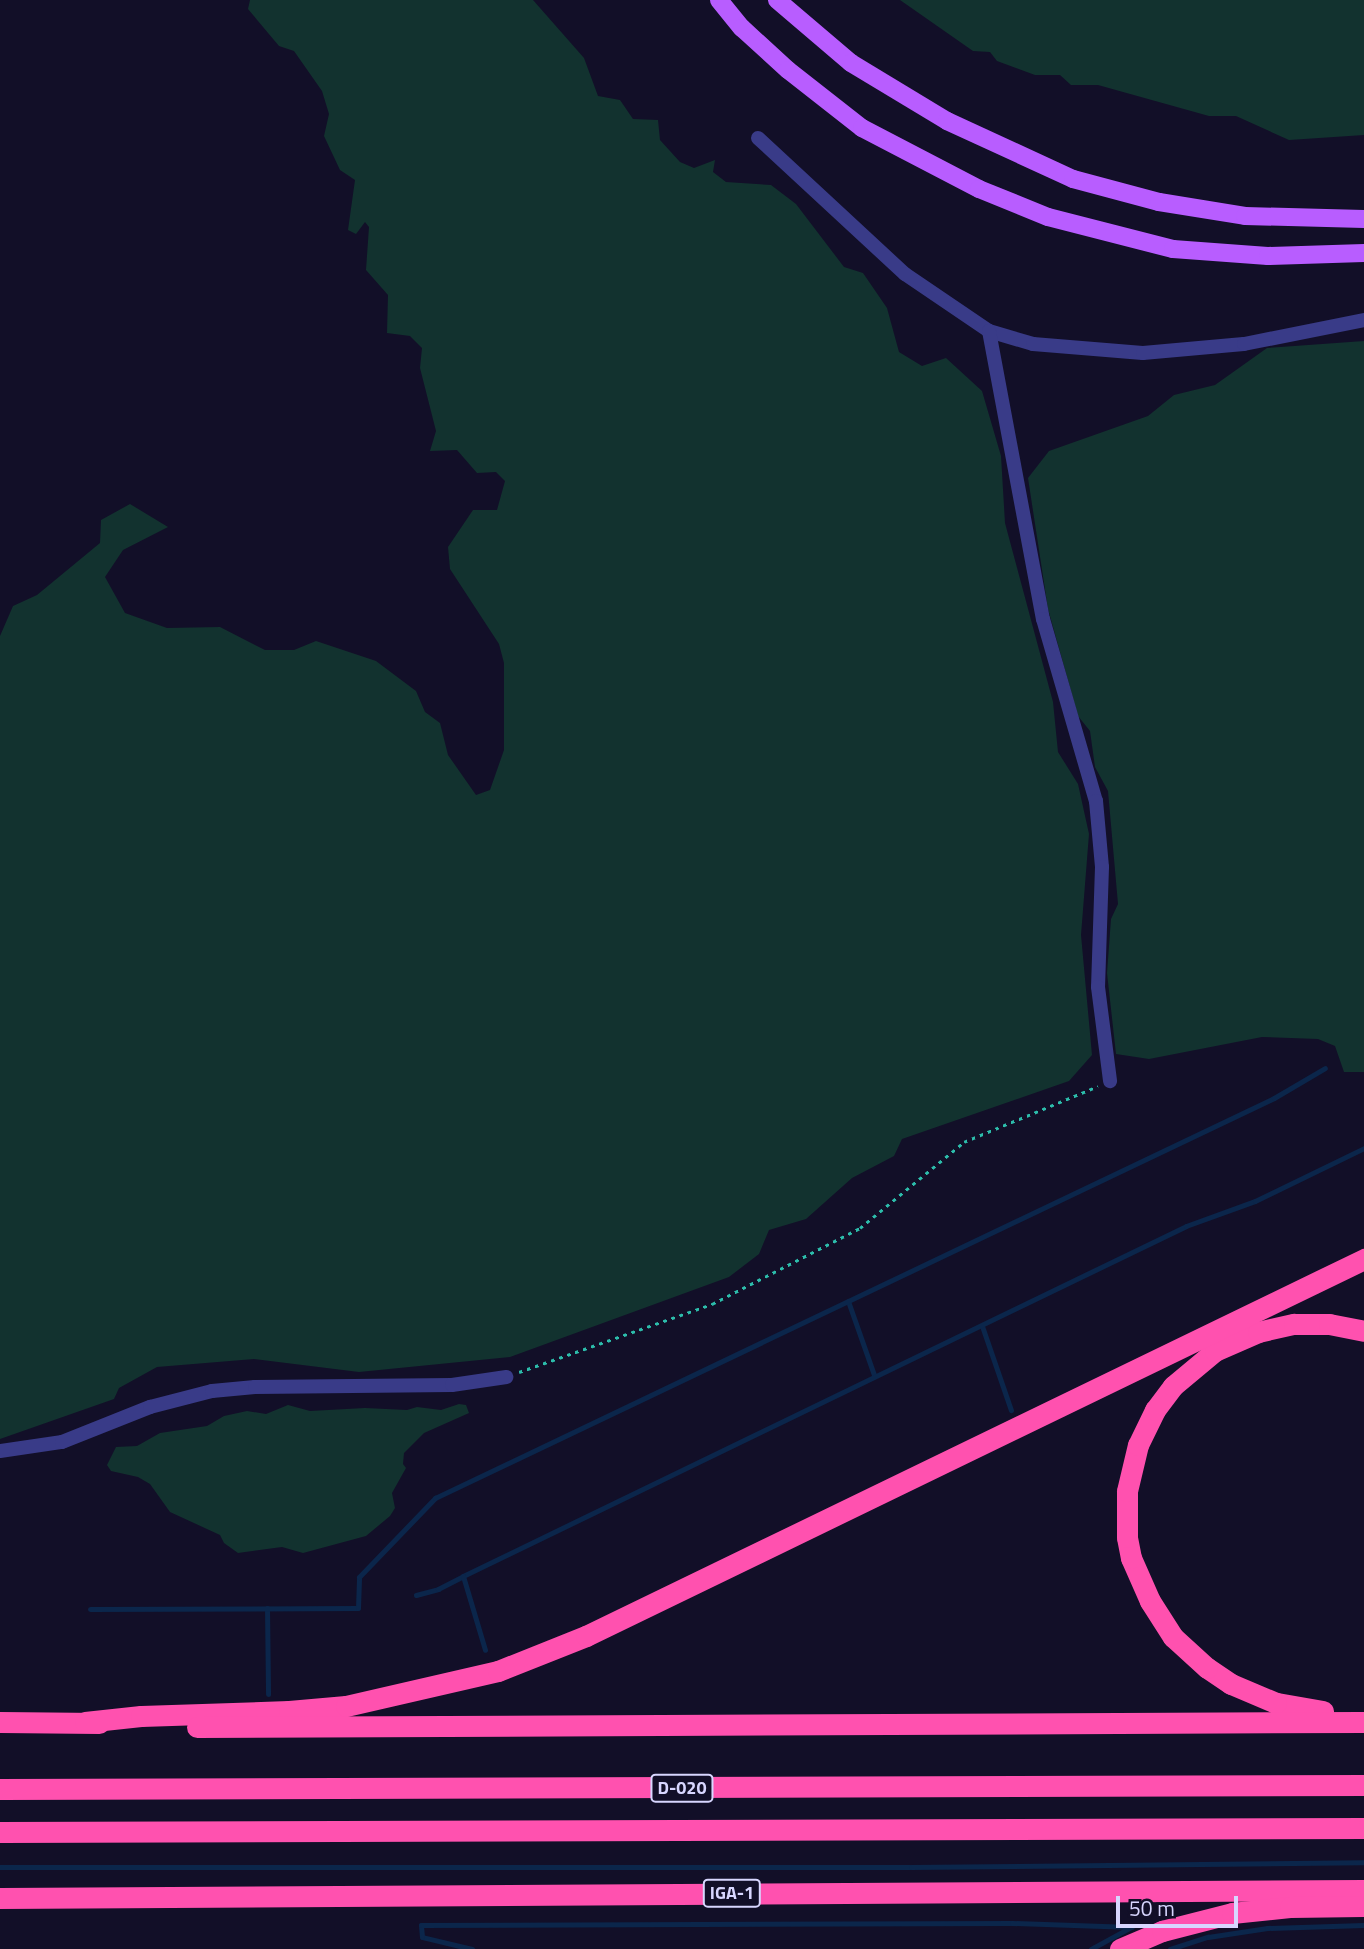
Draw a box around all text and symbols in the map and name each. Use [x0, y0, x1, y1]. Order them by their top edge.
road number: D-020 [649, 1773, 715, 1802]
road number: IGA-1 [702, 1879, 762, 1908]
scale bar [1119, 1882, 1242, 1926]
text: 50 m [1129, 1892, 1175, 1924]

